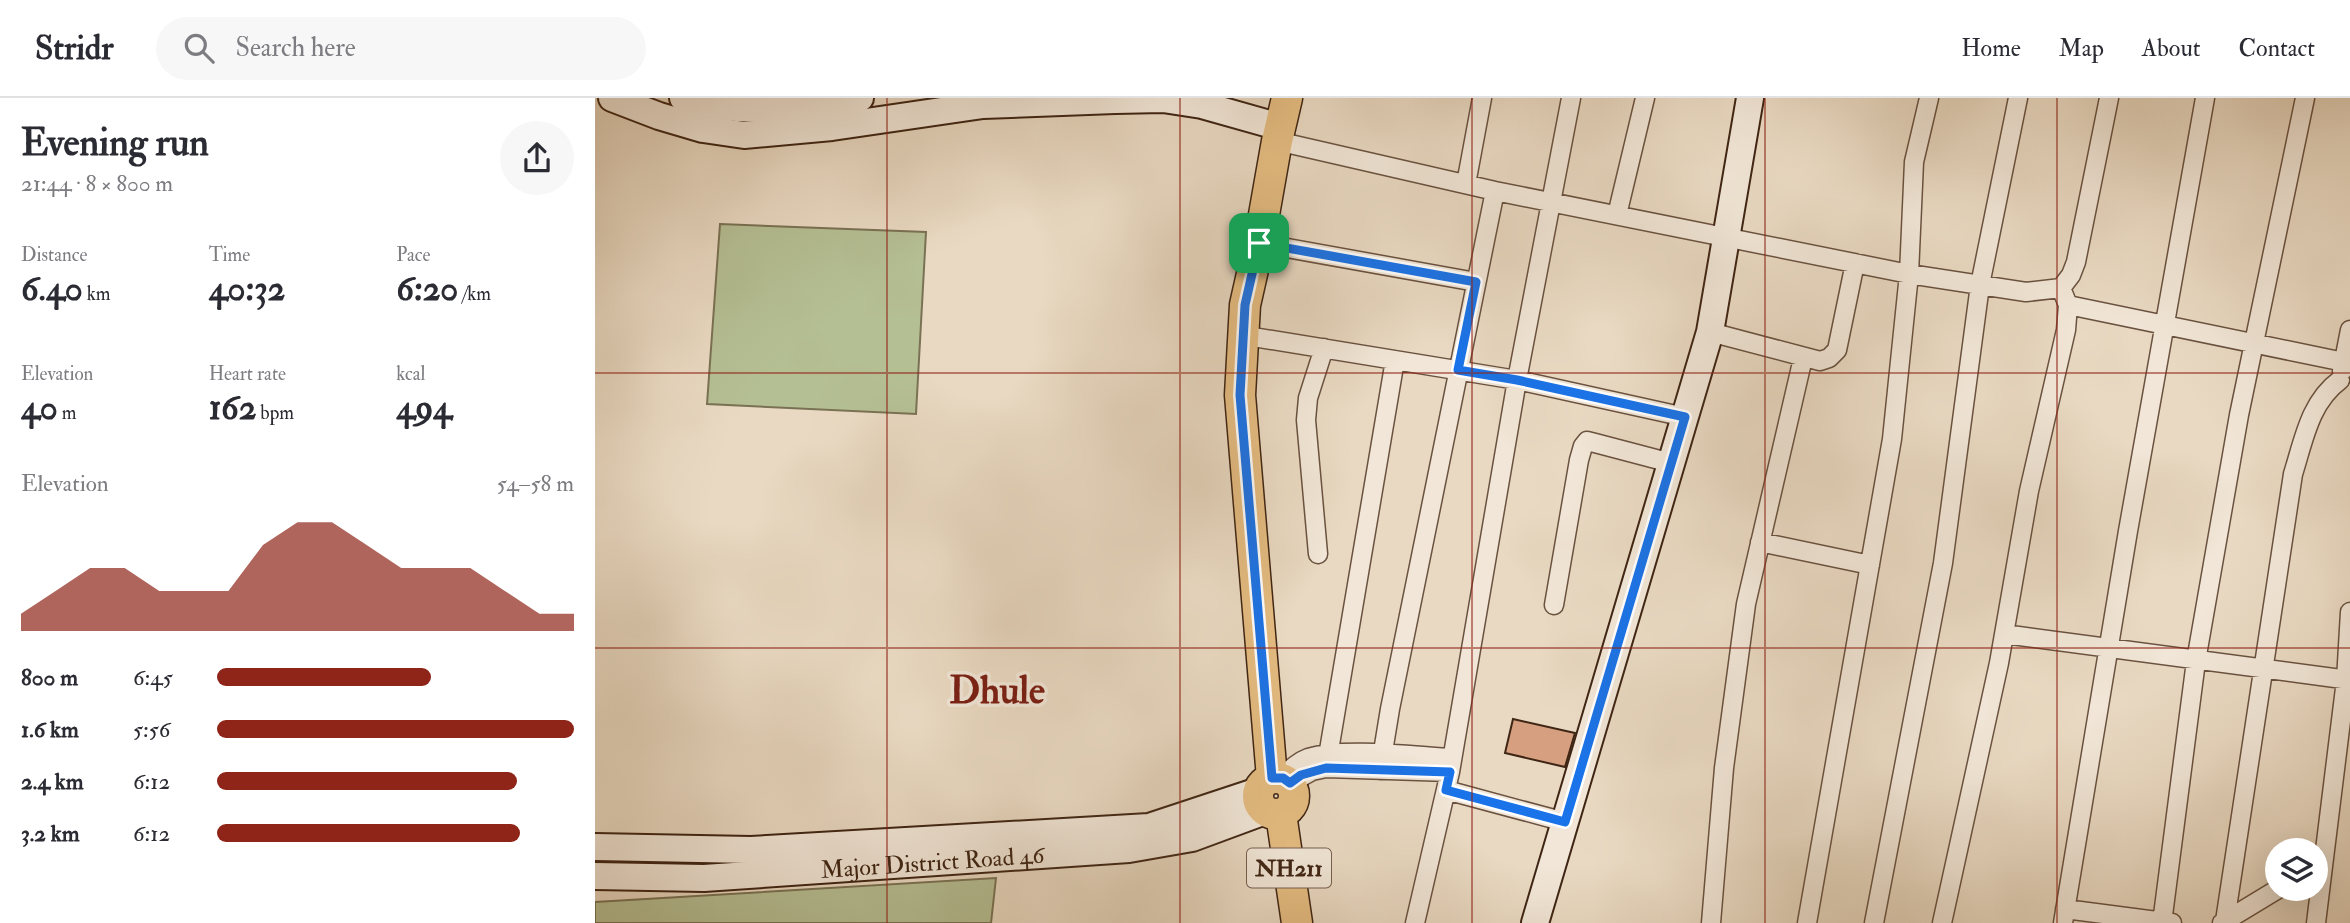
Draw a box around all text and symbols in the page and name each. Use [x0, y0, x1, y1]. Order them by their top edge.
search box [156, 17, 646, 80]
text: Stridr [35, 28, 114, 69]
icon: search [180, 29, 218, 67]
text: Search here [236, 32, 356, 64]
text: Home [1961, 33, 2021, 64]
text: Map [2059, 33, 2104, 64]
text: About [2142, 33, 2201, 64]
text: Contact [2239, 33, 2315, 64]
text: Evening run [21, 119, 209, 167]
button: share [500, 121, 574, 195]
text: 21:44 · 8 × 800 m [21, 169, 173, 198]
pin [1229, 213, 1289, 273]
icon: arrive [1240, 224, 1278, 262]
text: Distance [21, 243, 87, 267]
text: Time [209, 243, 250, 267]
text: Pace [396, 243, 430, 267]
text: 6.40 [21, 267, 83, 311]
text: 40:32 [209, 267, 285, 311]
text: 6:20 [396, 267, 458, 311]
text: km [83, 282, 111, 306]
text: /km [458, 282, 491, 306]
text: Elevation [21, 362, 93, 386]
text: Heart rate [209, 362, 286, 386]
text: kcal [396, 362, 425, 386]
text: 40 [21, 386, 58, 430]
text: 162 [209, 386, 256, 430]
text: 494 [396, 386, 452, 430]
text: m [58, 401, 77, 425]
text: bpm [256, 401, 294, 425]
text: Elevation [21, 469, 109, 498]
text: 54–58 m [497, 469, 574, 498]
text: 800 m [21, 663, 78, 692]
text: 6:45 [133, 663, 173, 692]
district label: Dhule [949, 667, 1045, 715]
text: 1.6 km [21, 715, 79, 744]
text: 5:56 [133, 715, 170, 744]
text: 2.4 km [21, 767, 84, 796]
text: 6:12 [133, 767, 170, 796]
text: 3.2 km [21, 819, 80, 848]
text: 6:12 [133, 819, 170, 848]
map controls [2265, 838, 2328, 901]
button: layers [2265, 838, 2328, 901]
street label: Major District Road 46 [820, 840, 1047, 886]
road number: NH211 [1247, 848, 1331, 888]

